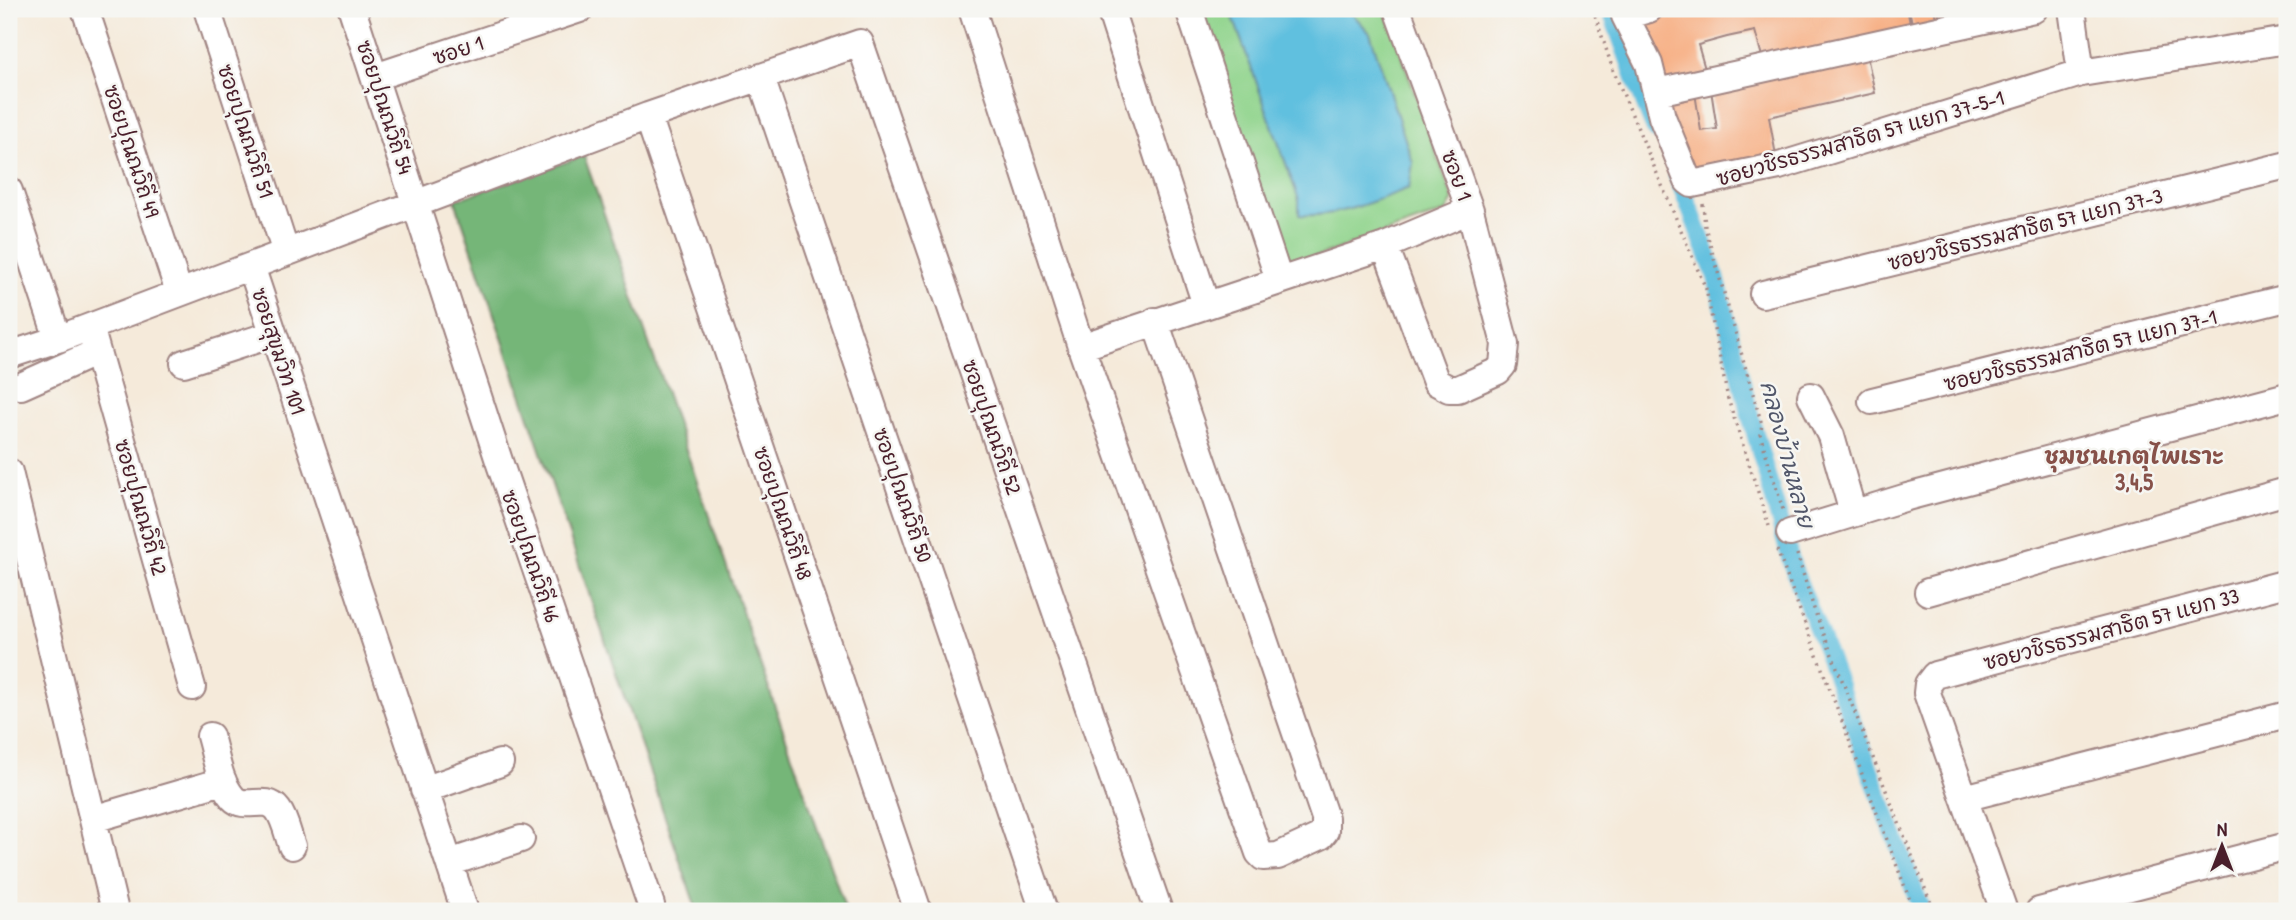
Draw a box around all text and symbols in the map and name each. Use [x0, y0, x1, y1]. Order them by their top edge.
street label: ซอย 1 [429, 28, 487, 72]
street label: ซอยปุณณวิถี 54 [348, 36, 420, 178]
street label: ซอยปุณณวิถี 51 [209, 60, 281, 202]
street label: ซอยปุณณวิถี 49 [95, 81, 167, 222]
street label: ซอยวชิรธรรมสาธิต 57 แยก 37-5-1 [1713, 83, 2007, 193]
street label: ซอย 1 [1435, 146, 1479, 204]
street label: ซอยวชิรธรรมสาธิต 57 แยก 37-3 [1884, 181, 2166, 277]
street label: ซอยสุขุมวิท 101 [243, 284, 313, 419]
street label: ซอยวชิรธรรมสาธิต 57 แยก 37-1 [1940, 302, 2220, 398]
street label: ซอยปุณณวิถี 52 [953, 356, 1029, 499]
water label: คลองบ้านหลาย [1753, 377, 1823, 533]
street label: ซอยปุณณวิถี 50 [864, 424, 940, 567]
street label: ซอยปุณณวิถี 42 [106, 436, 174, 579]
district label: ชุมชนเกตุไพเราะ 3,4,5 [2044, 440, 2224, 497]
street label: ซอยปุณณวิถี 48 [745, 442, 819, 584]
street label: ซอยปุณณวิถี 46 [493, 486, 567, 627]
street label: ซอยวชิรธรรมสาธิต 57 แยก 33 [1980, 581, 2242, 677]
north arrow [2188, 811, 2258, 881]
text: N [2217, 816, 2227, 842]

